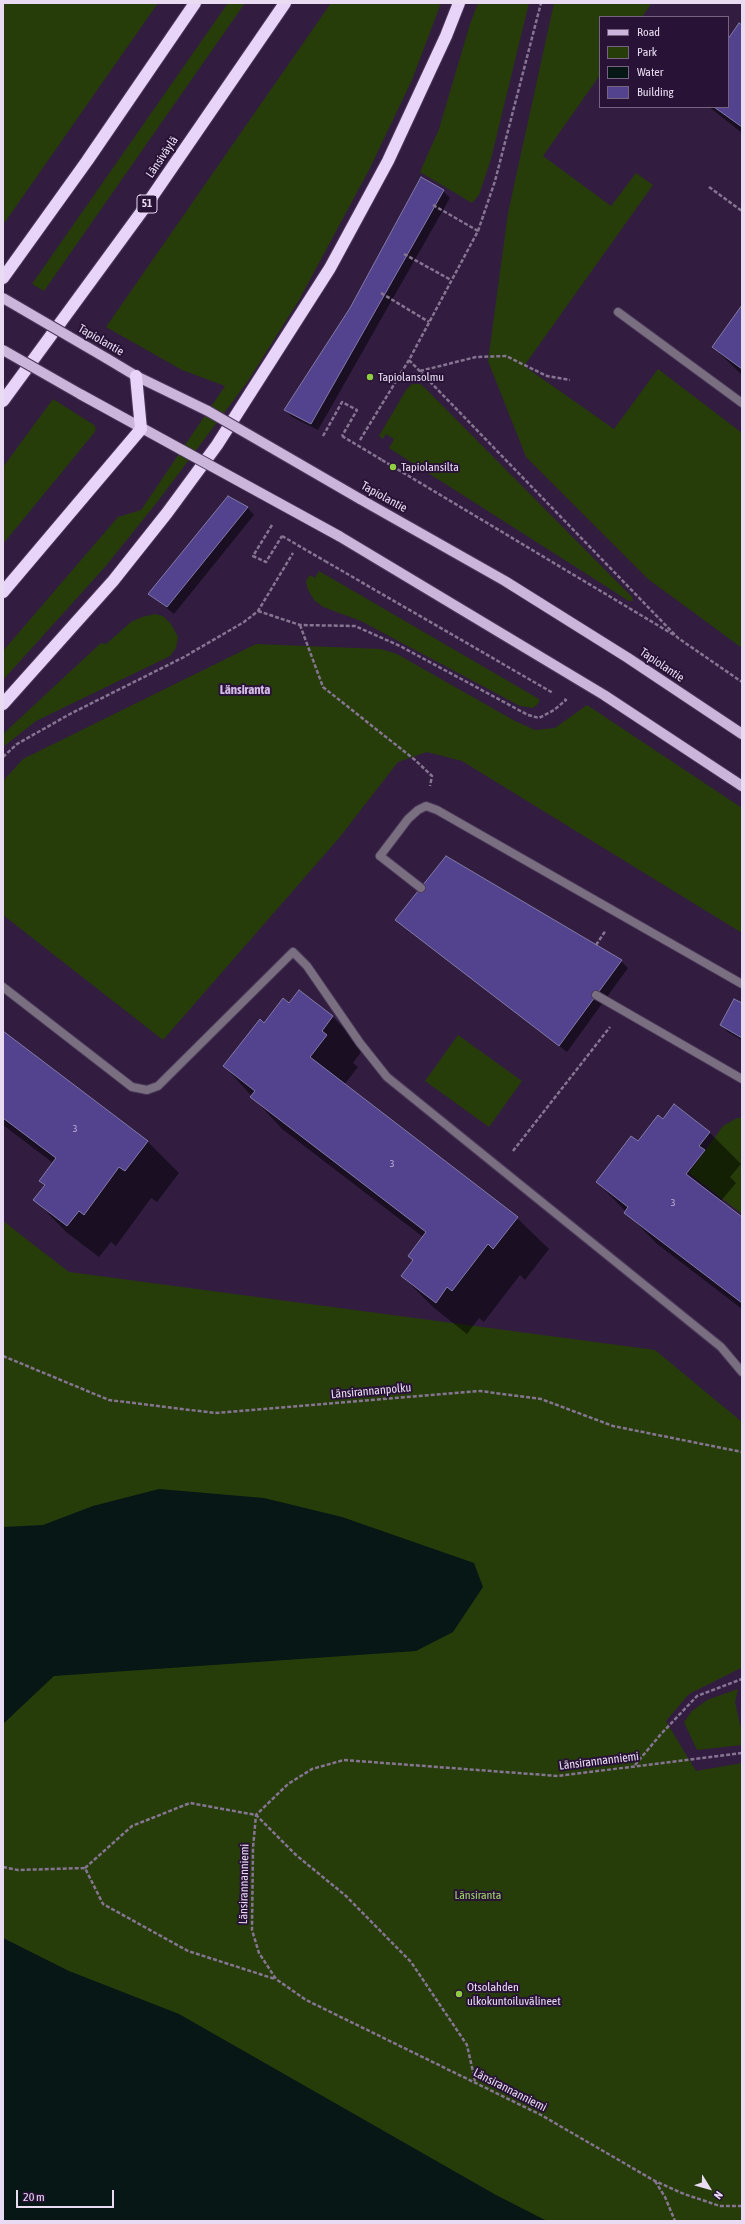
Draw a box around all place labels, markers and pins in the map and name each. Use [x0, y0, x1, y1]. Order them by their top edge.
place label: Tapiolansolmu [378, 370, 444, 384]
marker: Tapiolansolmu [365, 372, 375, 382]
place label: Tapiolansilta [401, 460, 459, 474]
marker: Tapiolansilta [388, 462, 398, 472]
place label: Otsolahden ulkokuntoiluvälineet [467, 1980, 561, 2008]
marker: Otsolahden ulkokuntoiluvälineet [454, 1989, 464, 1999]

